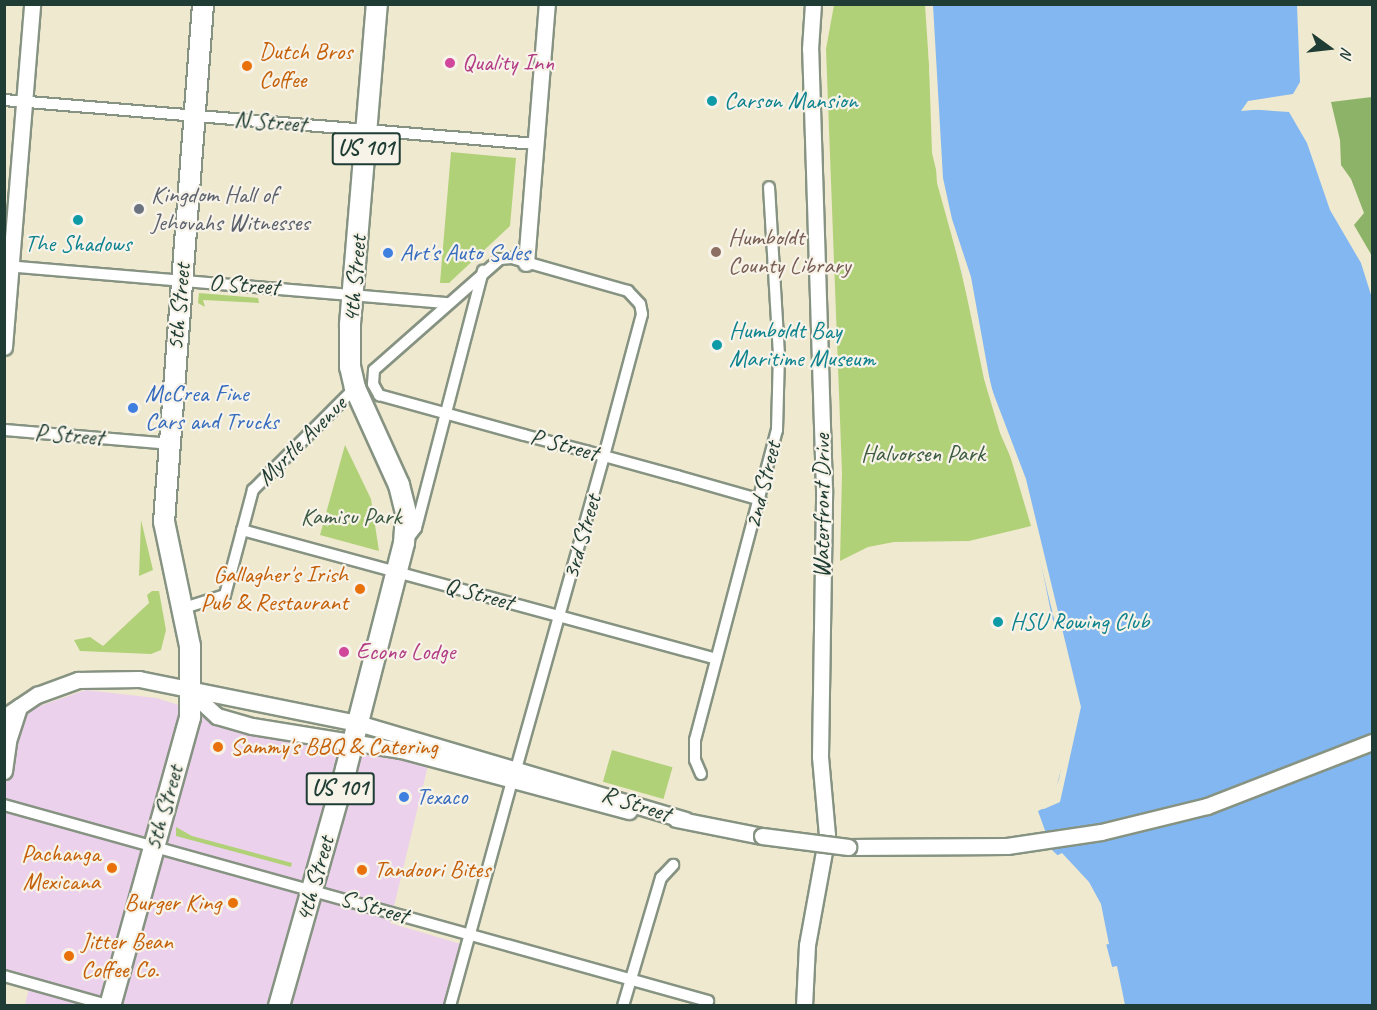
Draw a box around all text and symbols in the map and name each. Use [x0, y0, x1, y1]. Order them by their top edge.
north arrow [1299, 18, 1359, 78]
place label: Dutch Bros Coffee [259, 38, 353, 94]
text: N [1335, 45, 1357, 60]
place label: Quality Inn [462, 49, 554, 77]
marker: Quality Inn [443, 56, 457, 70]
marker: Dutch Bros Coffee [240, 59, 254, 73]
place label: Carson Mansion [724, 87, 858, 115]
marker: Carson Mansion [705, 94, 719, 108]
street label: N Street [233, 105, 307, 139]
road number: US 101 [332, 130, 400, 168]
place label: Kingdom Hall of Jehovahs Witnesses [151, 181, 310, 237]
marker: Kingdom Hall of Jehovahs Witnesses [132, 202, 146, 216]
marker: The Shadows [71, 213, 85, 227]
place label: Humboldt County Library [728, 224, 850, 280]
place label: The Shadows [24, 230, 132, 258]
street label: 4th Street [337, 234, 373, 324]
place label: Art's Auto Sales [400, 239, 530, 267]
marker: Humboldt County Library [709, 245, 723, 259]
marker: Art's Auto Sales [381, 246, 395, 260]
street label: 5th Street [161, 262, 197, 352]
street label: O Street [208, 268, 280, 302]
place label: Humboldt Bay Maritime Museum [729, 317, 875, 373]
marker: Humboldt Bay Maritime Museum [710, 338, 724, 352]
place label: McCrea Fine Cars and Trucks [145, 380, 278, 436]
street label: Myrtle Avenue [251, 390, 353, 492]
marker: McCrea Fine Cars and Trucks [126, 401, 140, 415]
street label: P Street [33, 418, 105, 452]
street label: P Street [527, 422, 601, 468]
street label: Waterfront Drive [808, 434, 836, 578]
street label: 2nd Street [738, 438, 788, 532]
park label: Halvorsen Park [861, 440, 985, 468]
street label: 3rd Street [556, 491, 608, 583]
park label: Kamisu Park [301, 503, 401, 531]
place label: Gallagher's Irish Pub & Restaurant [200, 561, 348, 617]
street label: Q Street [441, 571, 517, 617]
marker: Gallagher's Irish Pub & Restaurant [353, 582, 367, 596]
place label: HSU Rowing Club [1010, 608, 1150, 636]
marker: HSU Rowing Club [991, 615, 1005, 629]
place label: Econo Lodge [356, 638, 455, 666]
marker: Econo Lodge [337, 645, 351, 659]
place label: Sammy's BBQ & Catering [230, 733, 438, 761]
marker: Sammy's BBQ & Catering [211, 740, 225, 754]
street label: 5th Street [138, 762, 190, 854]
road number: US 101 [306, 770, 374, 808]
street label: R Street [598, 779, 674, 829]
place label: Texaco [416, 783, 467, 811]
marker: Texaco [397, 790, 411, 804]
street label: 4th Street [289, 833, 341, 925]
place label: Pachanga Mexicana [21, 840, 100, 896]
place label: Tandoori Bites [374, 856, 491, 884]
marker: Pachanga Mexicana [105, 861, 119, 875]
marker: Tandoori Bites [355, 863, 369, 877]
street label: S Street [337, 884, 411, 930]
place label: Burger King [124, 889, 221, 917]
marker: Burger King [226, 896, 240, 910]
place label: Jitter Bean Coffee Co. [81, 928, 172, 984]
marker: Jitter Bean Coffee Co. [62, 949, 76, 963]

